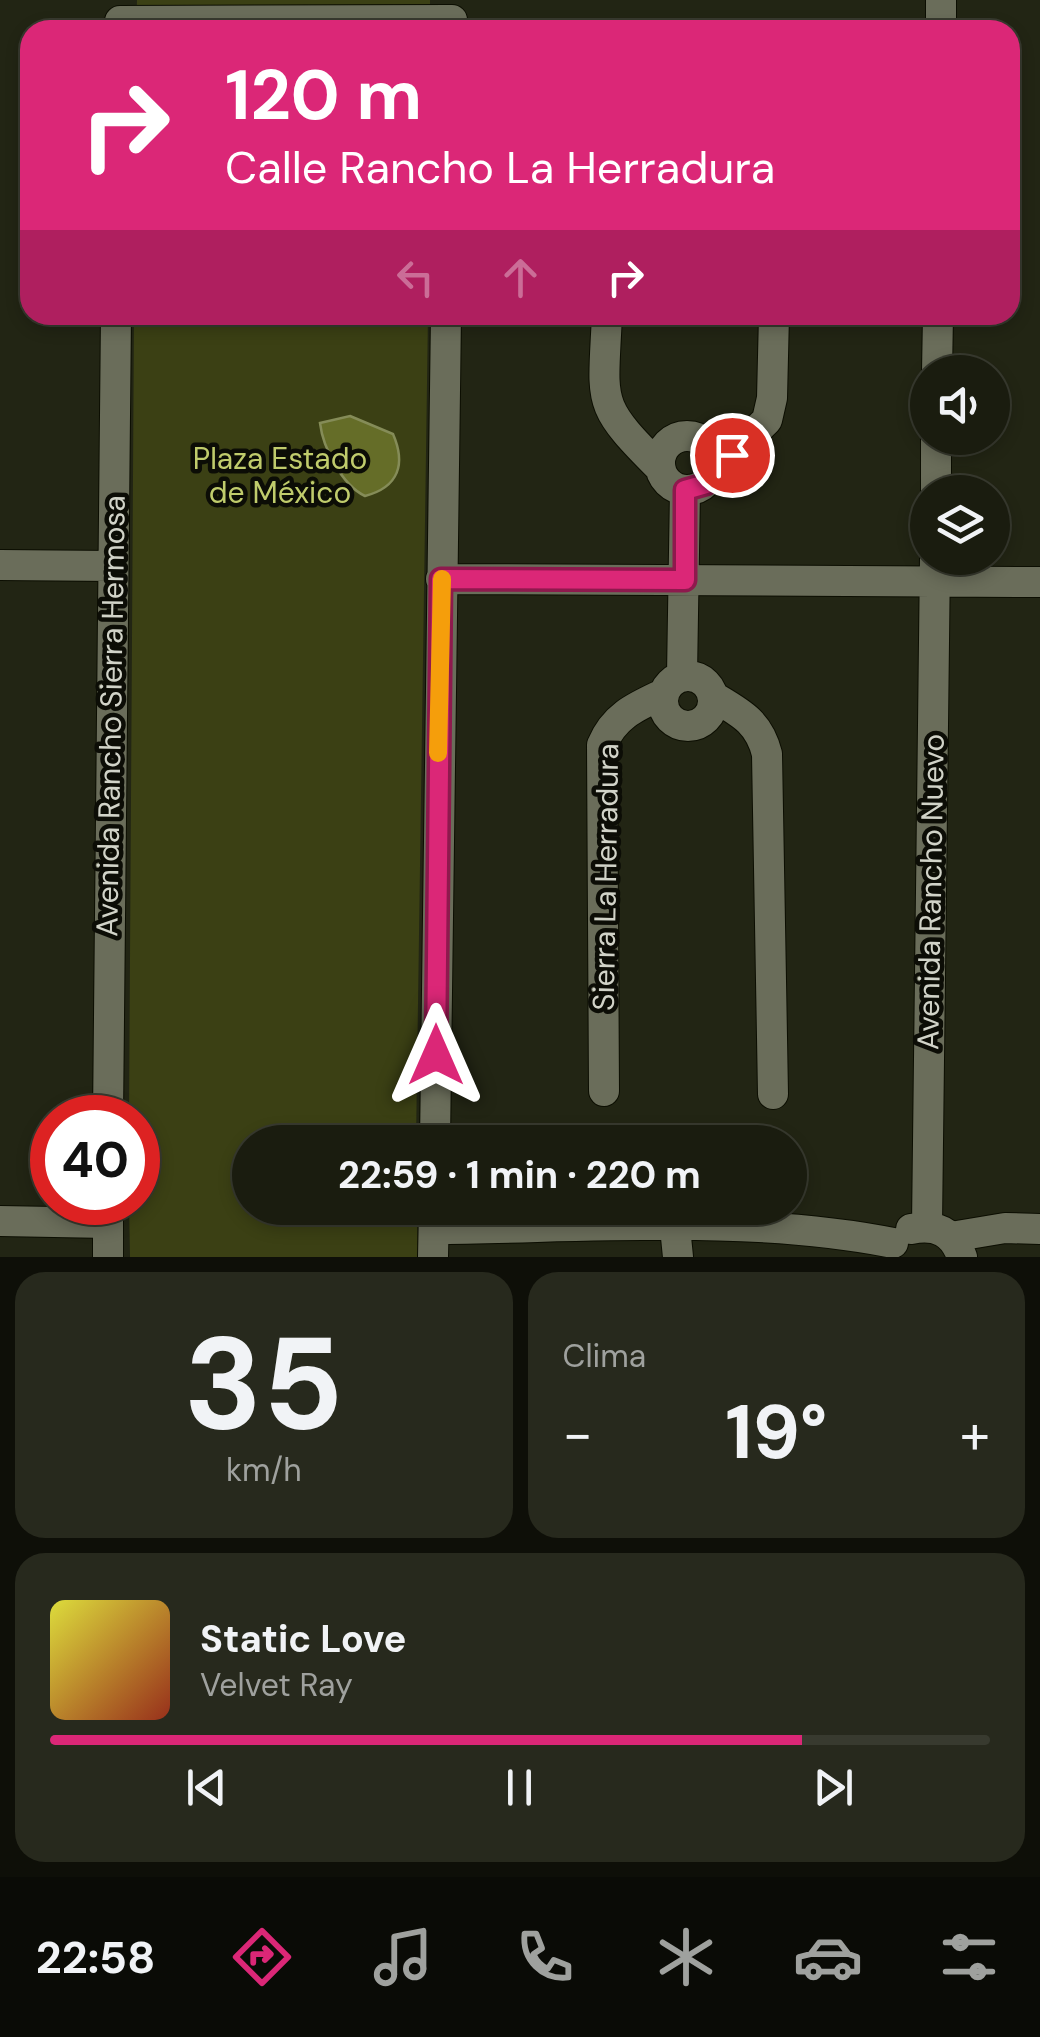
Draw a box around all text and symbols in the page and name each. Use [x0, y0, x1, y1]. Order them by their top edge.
text: 120 m [225, 50, 422, 141]
icon: right [60, 60, 190, 190]
text: Calle Rancho La Herradura [225, 138, 775, 197]
icon: left [388, 250, 443, 305]
icon: ahead [493, 250, 548, 305]
icon: right [598, 250, 653, 305]
map controls [910, 355, 1010, 575]
button: sound [910, 355, 1010, 455]
pin [690, 413, 775, 498]
icon: arrive [705, 428, 760, 483]
park label: Plaza Estado de México [193, 439, 367, 512]
button: layers [910, 475, 1010, 575]
street label: Avenida Rancho Sierra Hermosa [87, 495, 134, 937]
street label: Avenida Rancho Nuevo [908, 733, 953, 1050]
street label: Sierra La Herradura [584, 743, 627, 1011]
position arrow [384, 1003, 488, 1107]
speed limit sign: 40 [30, 1095, 160, 1225]
text: 22:59 · 1 min · 220 m [338, 1150, 701, 1200]
text: 35 [184, 1299, 343, 1468]
text: Clima [563, 1335, 646, 1377]
text: 19° [725, 1384, 827, 1481]
text: − [563, 1398, 593, 1470]
text: + [960, 1398, 990, 1470]
text: km/h [226, 1449, 302, 1491]
text: Static Love [200, 1614, 406, 1664]
text: Velvet Ray [200, 1664, 353, 1706]
icon: previous [179, 1760, 234, 1815]
icon: pause [492, 1760, 547, 1815]
icon: next [806, 1760, 861, 1815]
icon: directions [227, 1922, 297, 1992]
icon: music [368, 1922, 438, 1992]
icon: phone [510, 1922, 580, 1992]
icon: climate [651, 1922, 721, 1992]
icon: car [793, 1922, 863, 1992]
icon: filters [934, 1922, 1004, 1992]
text: 22:58 [36, 1928, 156, 1987]

